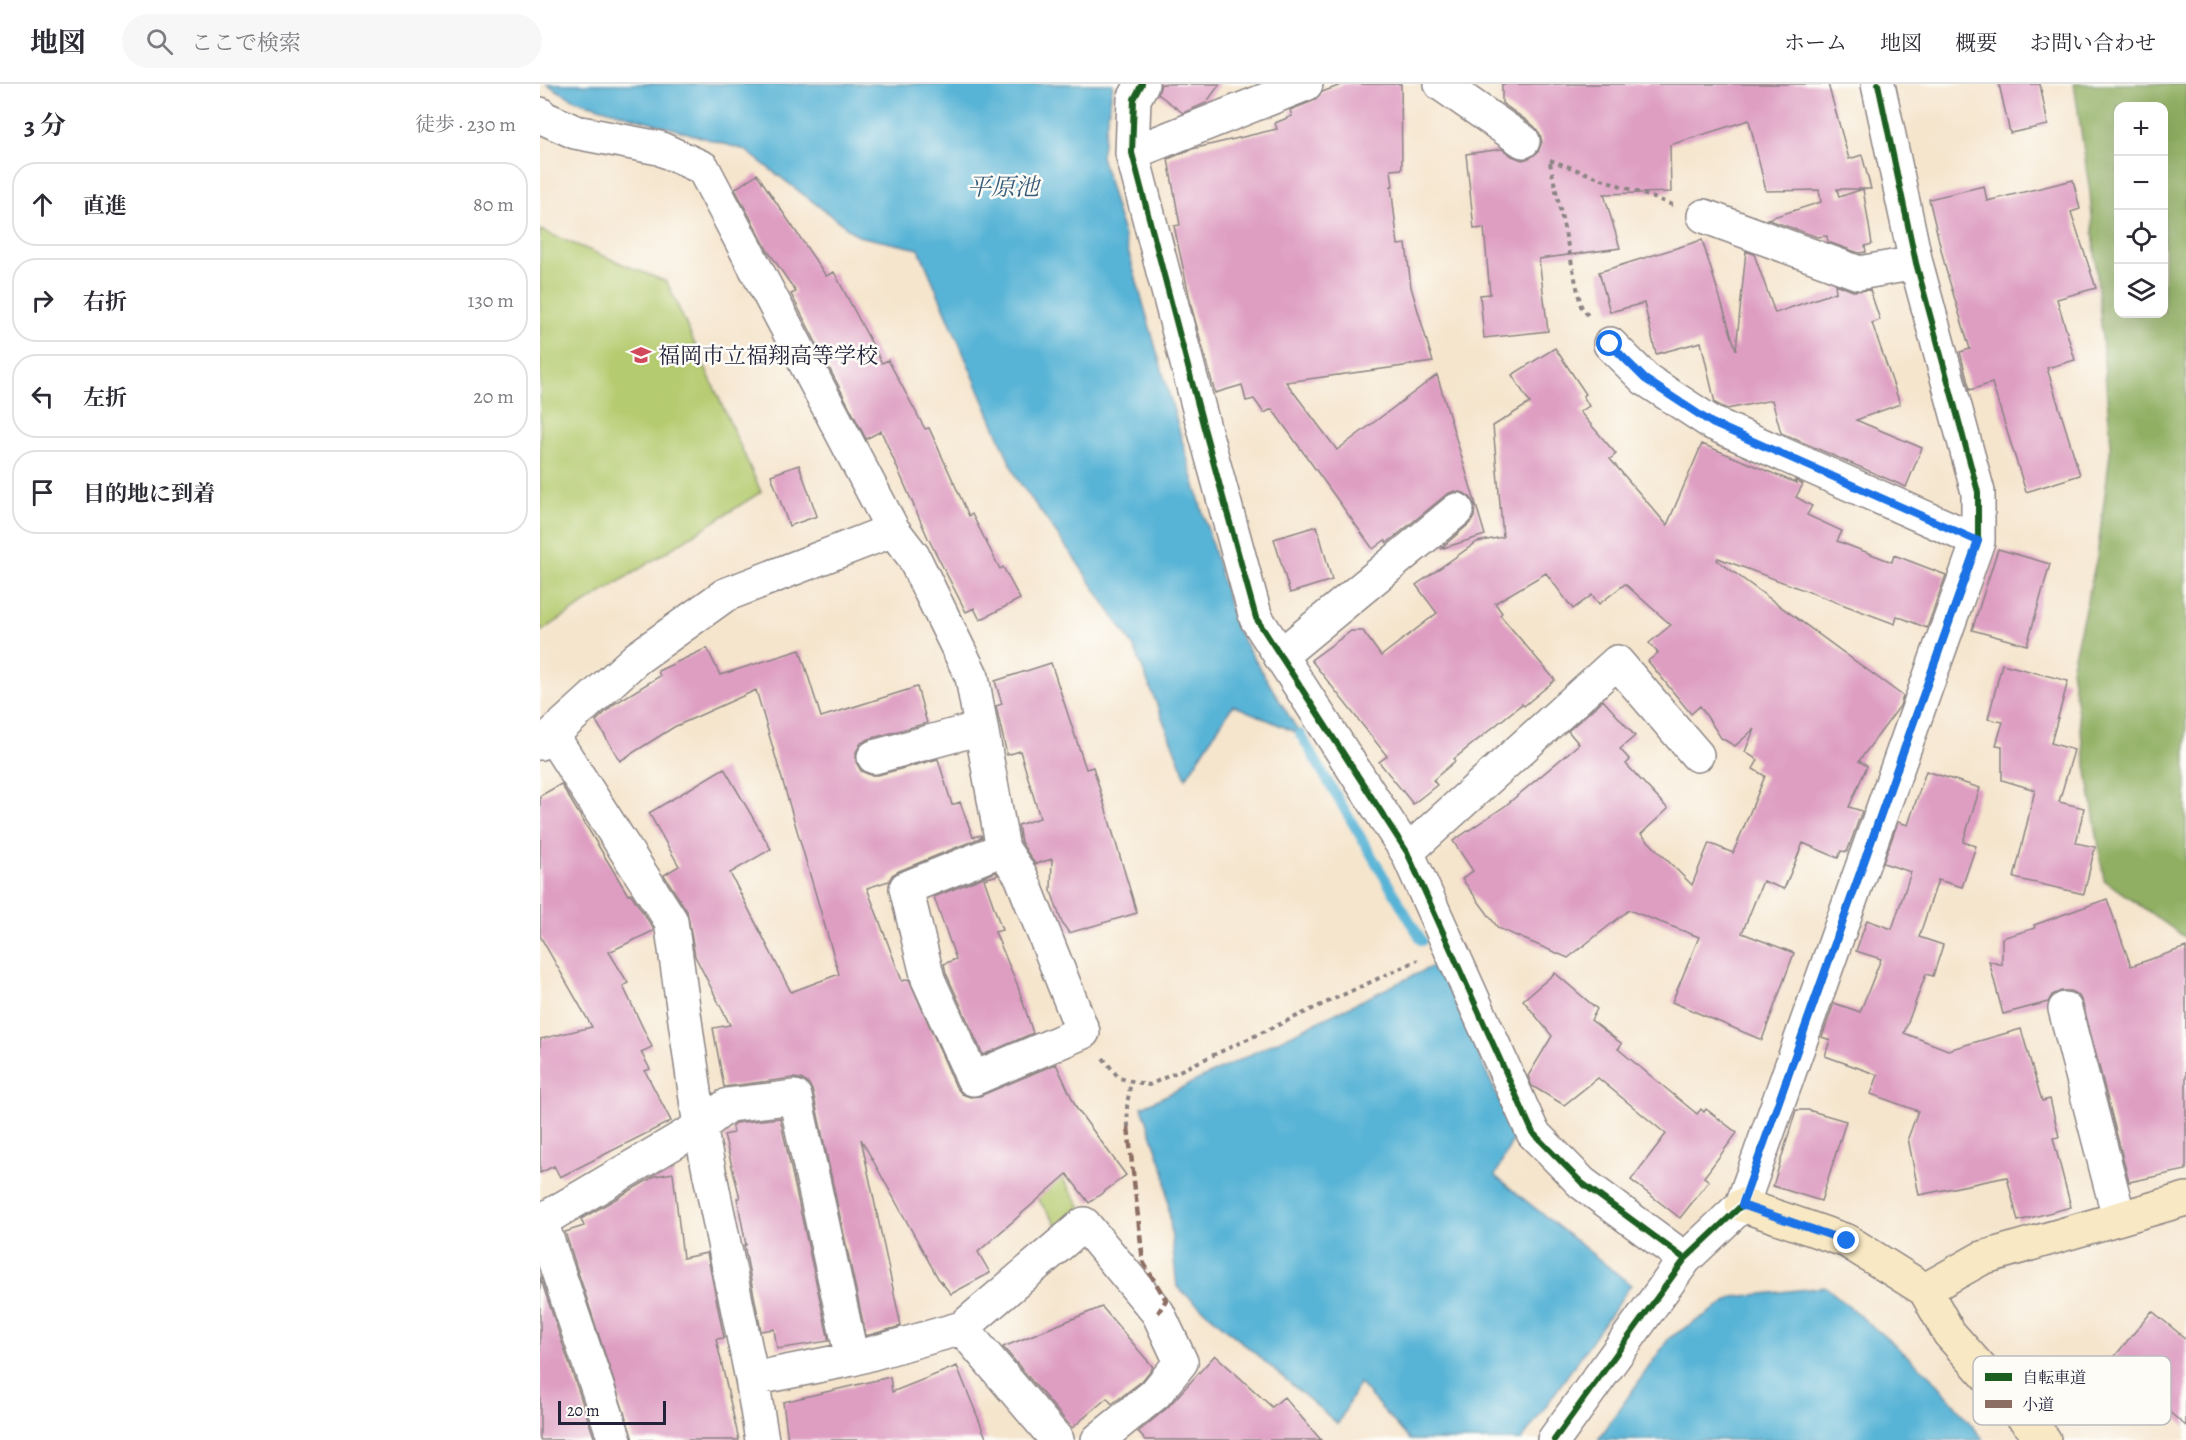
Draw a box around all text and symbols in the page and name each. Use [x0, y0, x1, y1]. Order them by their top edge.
search box [122, 14, 542, 68]
text: 地図 [30, 24, 86, 62]
icon: search [143, 25, 176, 58]
text: ここで検索 [191, 28, 301, 58]
text: ホーム [1784, 29, 1847, 57]
text: 地図 [1880, 29, 1922, 57]
text: 概要 [1955, 29, 1997, 57]
text: お問い合わせ [2030, 29, 2156, 57]
map controls [2114, 102, 2168, 318]
button: + [2114, 102, 2168, 156]
text: 3 分 [24, 108, 66, 143]
text: 徒歩 · 230 m [415, 111, 516, 138]
button: − [2114, 156, 2168, 210]
water label: 平原池 [967, 171, 1042, 203]
icon: ahead [26, 188, 59, 221]
text: 直進 [83, 191, 127, 221]
text: 80 m [473, 191, 514, 218]
button: locate [2114, 210, 2168, 264]
button: layers [2114, 264, 2168, 318]
icon: right [26, 284, 59, 317]
text: 右折 [83, 287, 127, 317]
text: 130 m [468, 287, 514, 314]
route start [1596, 330, 1622, 356]
place label: 福岡市立福翔高等学校 [658, 341, 878, 371]
school or university icon: 福岡市立福翔高等学校 [629, 343, 653, 367]
icon: left [26, 380, 59, 413]
text: 左折 [83, 383, 127, 413]
text: 20 m [473, 383, 514, 410]
icon: arrive [26, 476, 59, 509]
text: 目的地に到着 [83, 479, 215, 509]
route end [1833, 1227, 1859, 1253]
legend [1973, 1356, 2171, 1425]
text: 自転車道 [2022, 1367, 2086, 1389]
text: 小道 [2022, 1394, 2054, 1416]
scale bar [558, 1398, 666, 1426]
text: 20 m [567, 1400, 600, 1422]

